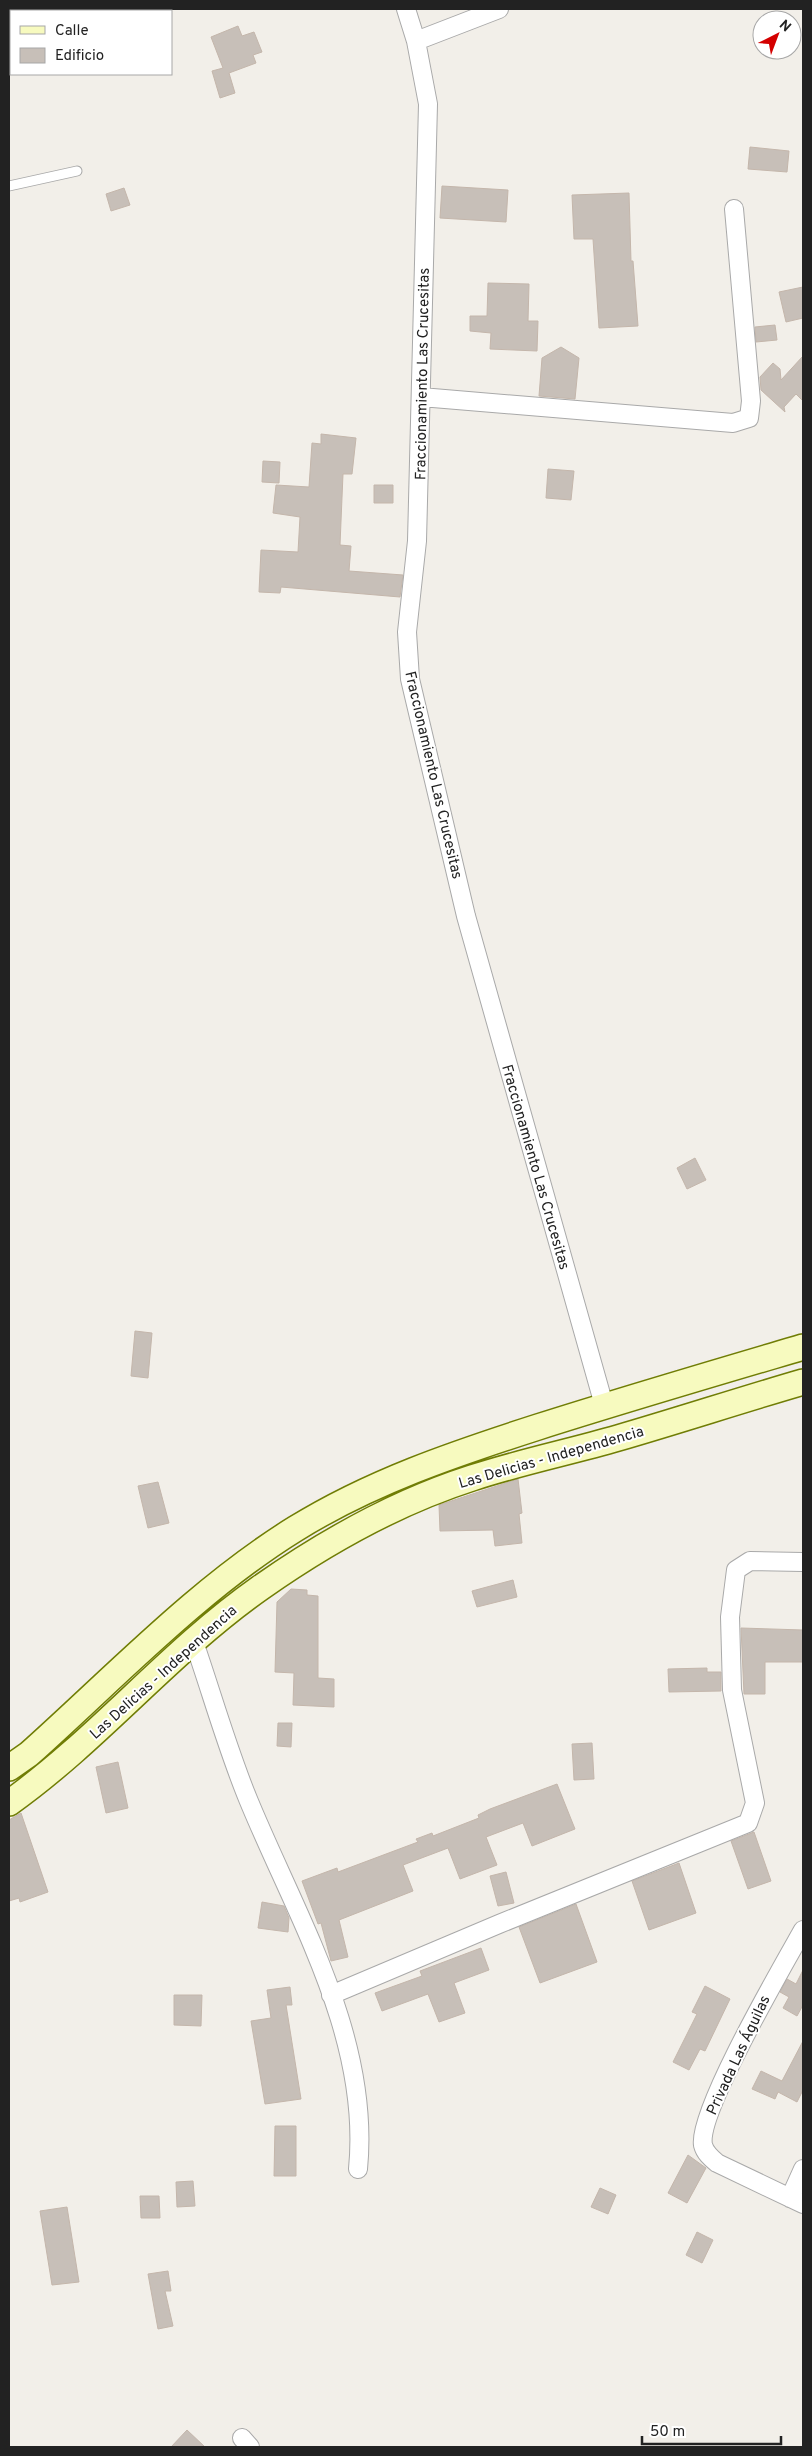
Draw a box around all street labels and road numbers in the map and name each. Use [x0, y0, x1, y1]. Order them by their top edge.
street label: Fraccionamiento Las Crucesitas [412, 268, 435, 480]
street label: Fraccionamiento Las Crucesitas [399, 670, 466, 881]
street label: Fraccionamiento Las Crucesitas [496, 1063, 573, 1272]
street label: Las Delicias - Independencia [457, 1423, 646, 1494]
street label: Las Delicias - Independencia [86, 1602, 242, 1744]
street label: Privada Las Águilas [702, 1992, 775, 2119]

